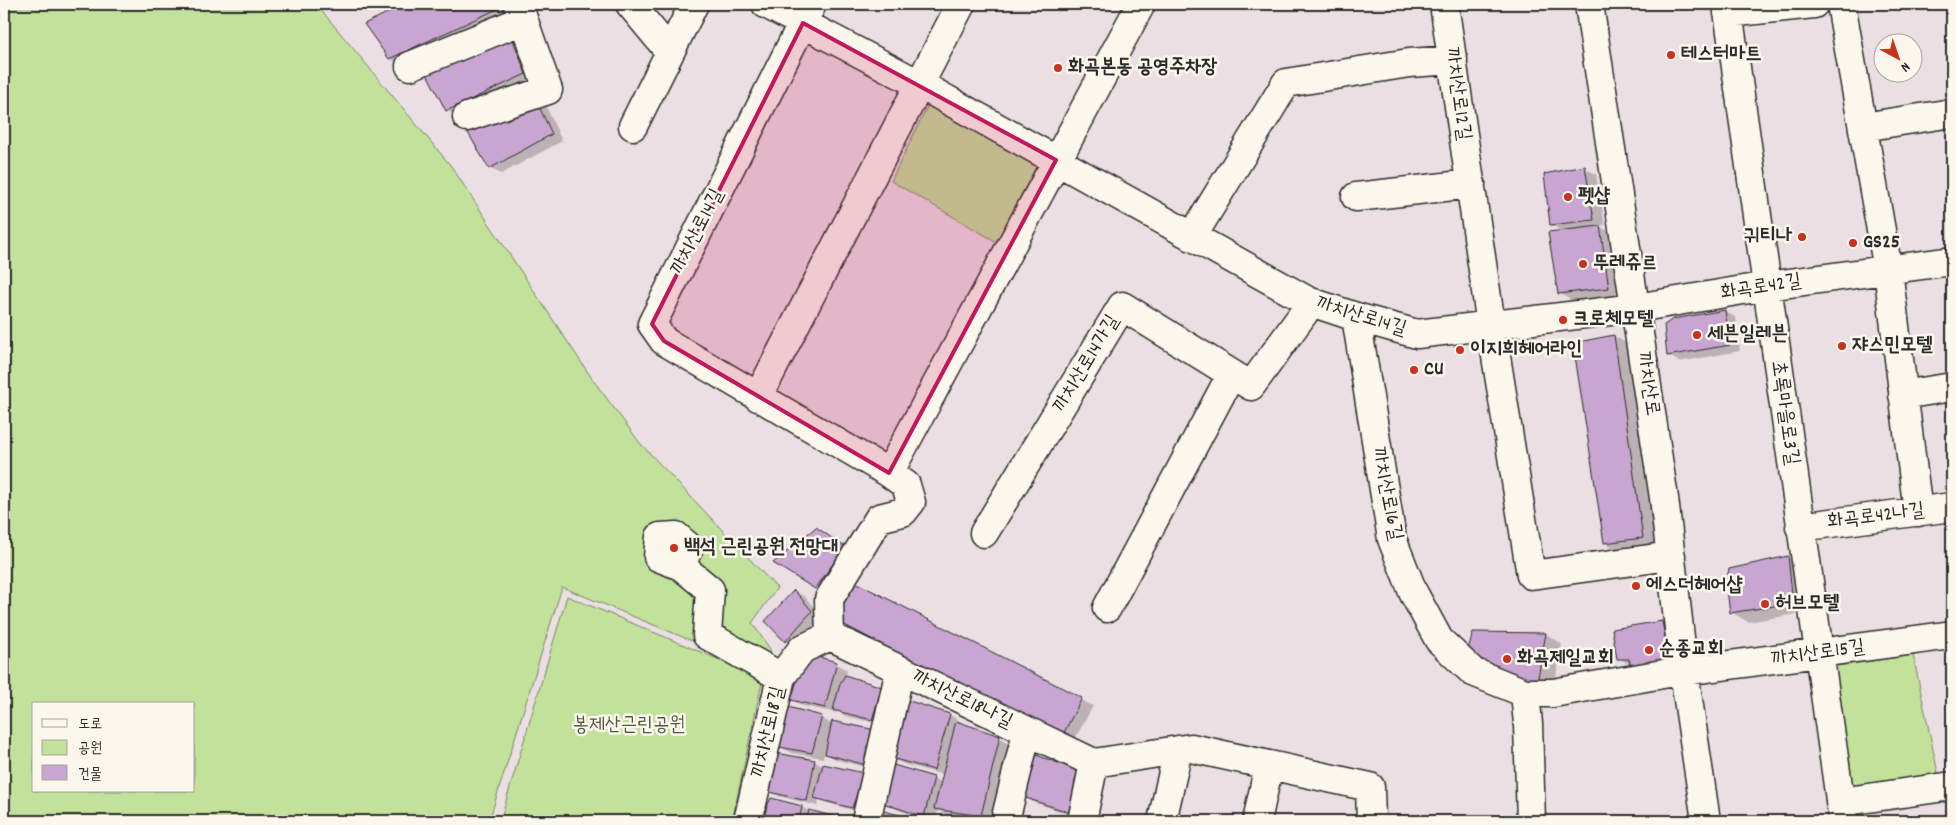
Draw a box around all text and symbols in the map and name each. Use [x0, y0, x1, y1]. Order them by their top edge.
north arrow [1874, 32, 1924, 82]
place label: 테스터마트 [1681, 41, 1761, 69]
street label: 까치산로12길 [1437, 46, 1477, 142]
marker: 테스터마트 [1665, 49, 1677, 61]
place label: 화곡본동 공영주차장 [1068, 54, 1217, 82]
text: N [1896, 57, 1914, 76]
marker: 화곡본동 공영주차장 [1052, 62, 1064, 74]
place label: 펫샵 [1578, 183, 1610, 211]
street label: 까치산로14길 [664, 184, 732, 280]
marker: 펫샵 [1562, 191, 1574, 203]
place label: 귀티나 [1744, 223, 1793, 251]
place label: GS25 [1863, 229, 1900, 257]
marker: 귀티나 [1796, 231, 1808, 243]
marker: GS25 [1847, 237, 1859, 249]
place label: 뚜레쥬르 [1593, 250, 1657, 278]
marker: 뚜레쥬르 [1577, 258, 1589, 270]
street label: 화곡로42길 [1719, 268, 1803, 308]
street label: 까치산로14길 [1312, 290, 1410, 344]
place label: 크로체모텔 [1573, 306, 1653, 334]
street label: 까치산로14가길 [1047, 310, 1127, 418]
marker: 크로체모텔 [1557, 314, 1569, 326]
place label: 세븐일레븐 [1707, 321, 1787, 349]
marker: 세븐일레븐 [1691, 329, 1703, 341]
place label: 쟈스민모텔 [1852, 332, 1932, 360]
place label: 이지희헤어라인 [1470, 336, 1583, 364]
marker: 쟈스민모텔 [1836, 340, 1848, 352]
marker: 이지희헤어라인 [1454, 344, 1466, 356]
street label: 까치산로 [1628, 350, 1666, 418]
place label: CU [1424, 356, 1444, 384]
street label: 초록마을로3길 [1763, 359, 1805, 467]
marker: CU [1408, 364, 1420, 376]
street label: 까치산로16길 [1363, 445, 1409, 543]
street label: 화곡로42나길 [1826, 497, 1926, 537]
place label: 백석 근린공원 전망대 [684, 534, 838, 562]
marker: 백석 근린공원 전망대 [668, 542, 680, 554]
place label: 에스더헤어샵 [1646, 572, 1743, 600]
marker: 에스더헤어샵 [1630, 580, 1642, 592]
place label: 허브모텔 [1775, 590, 1839, 618]
marker: 허브모텔 [1759, 598, 1771, 610]
street label: 까치산로15길 [1769, 634, 1867, 674]
place label: 순종교회 [1659, 636, 1723, 664]
marker: 순종교회 [1643, 644, 1655, 656]
place label: 화곡제일교회 [1517, 645, 1614, 673]
marker: 화곡제일교회 [1501, 653, 1513, 665]
street label: 까치산로18나길 [907, 664, 1017, 736]
street label: 까치산로18길 [745, 684, 793, 780]
legend [32, 702, 195, 792]
park label: 봉제산근린공원 [573, 712, 685, 740]
text: 도로 [78, 714, 102, 736]
text: 공원 [78, 738, 102, 760]
text: 건물 [78, 764, 102, 786]

